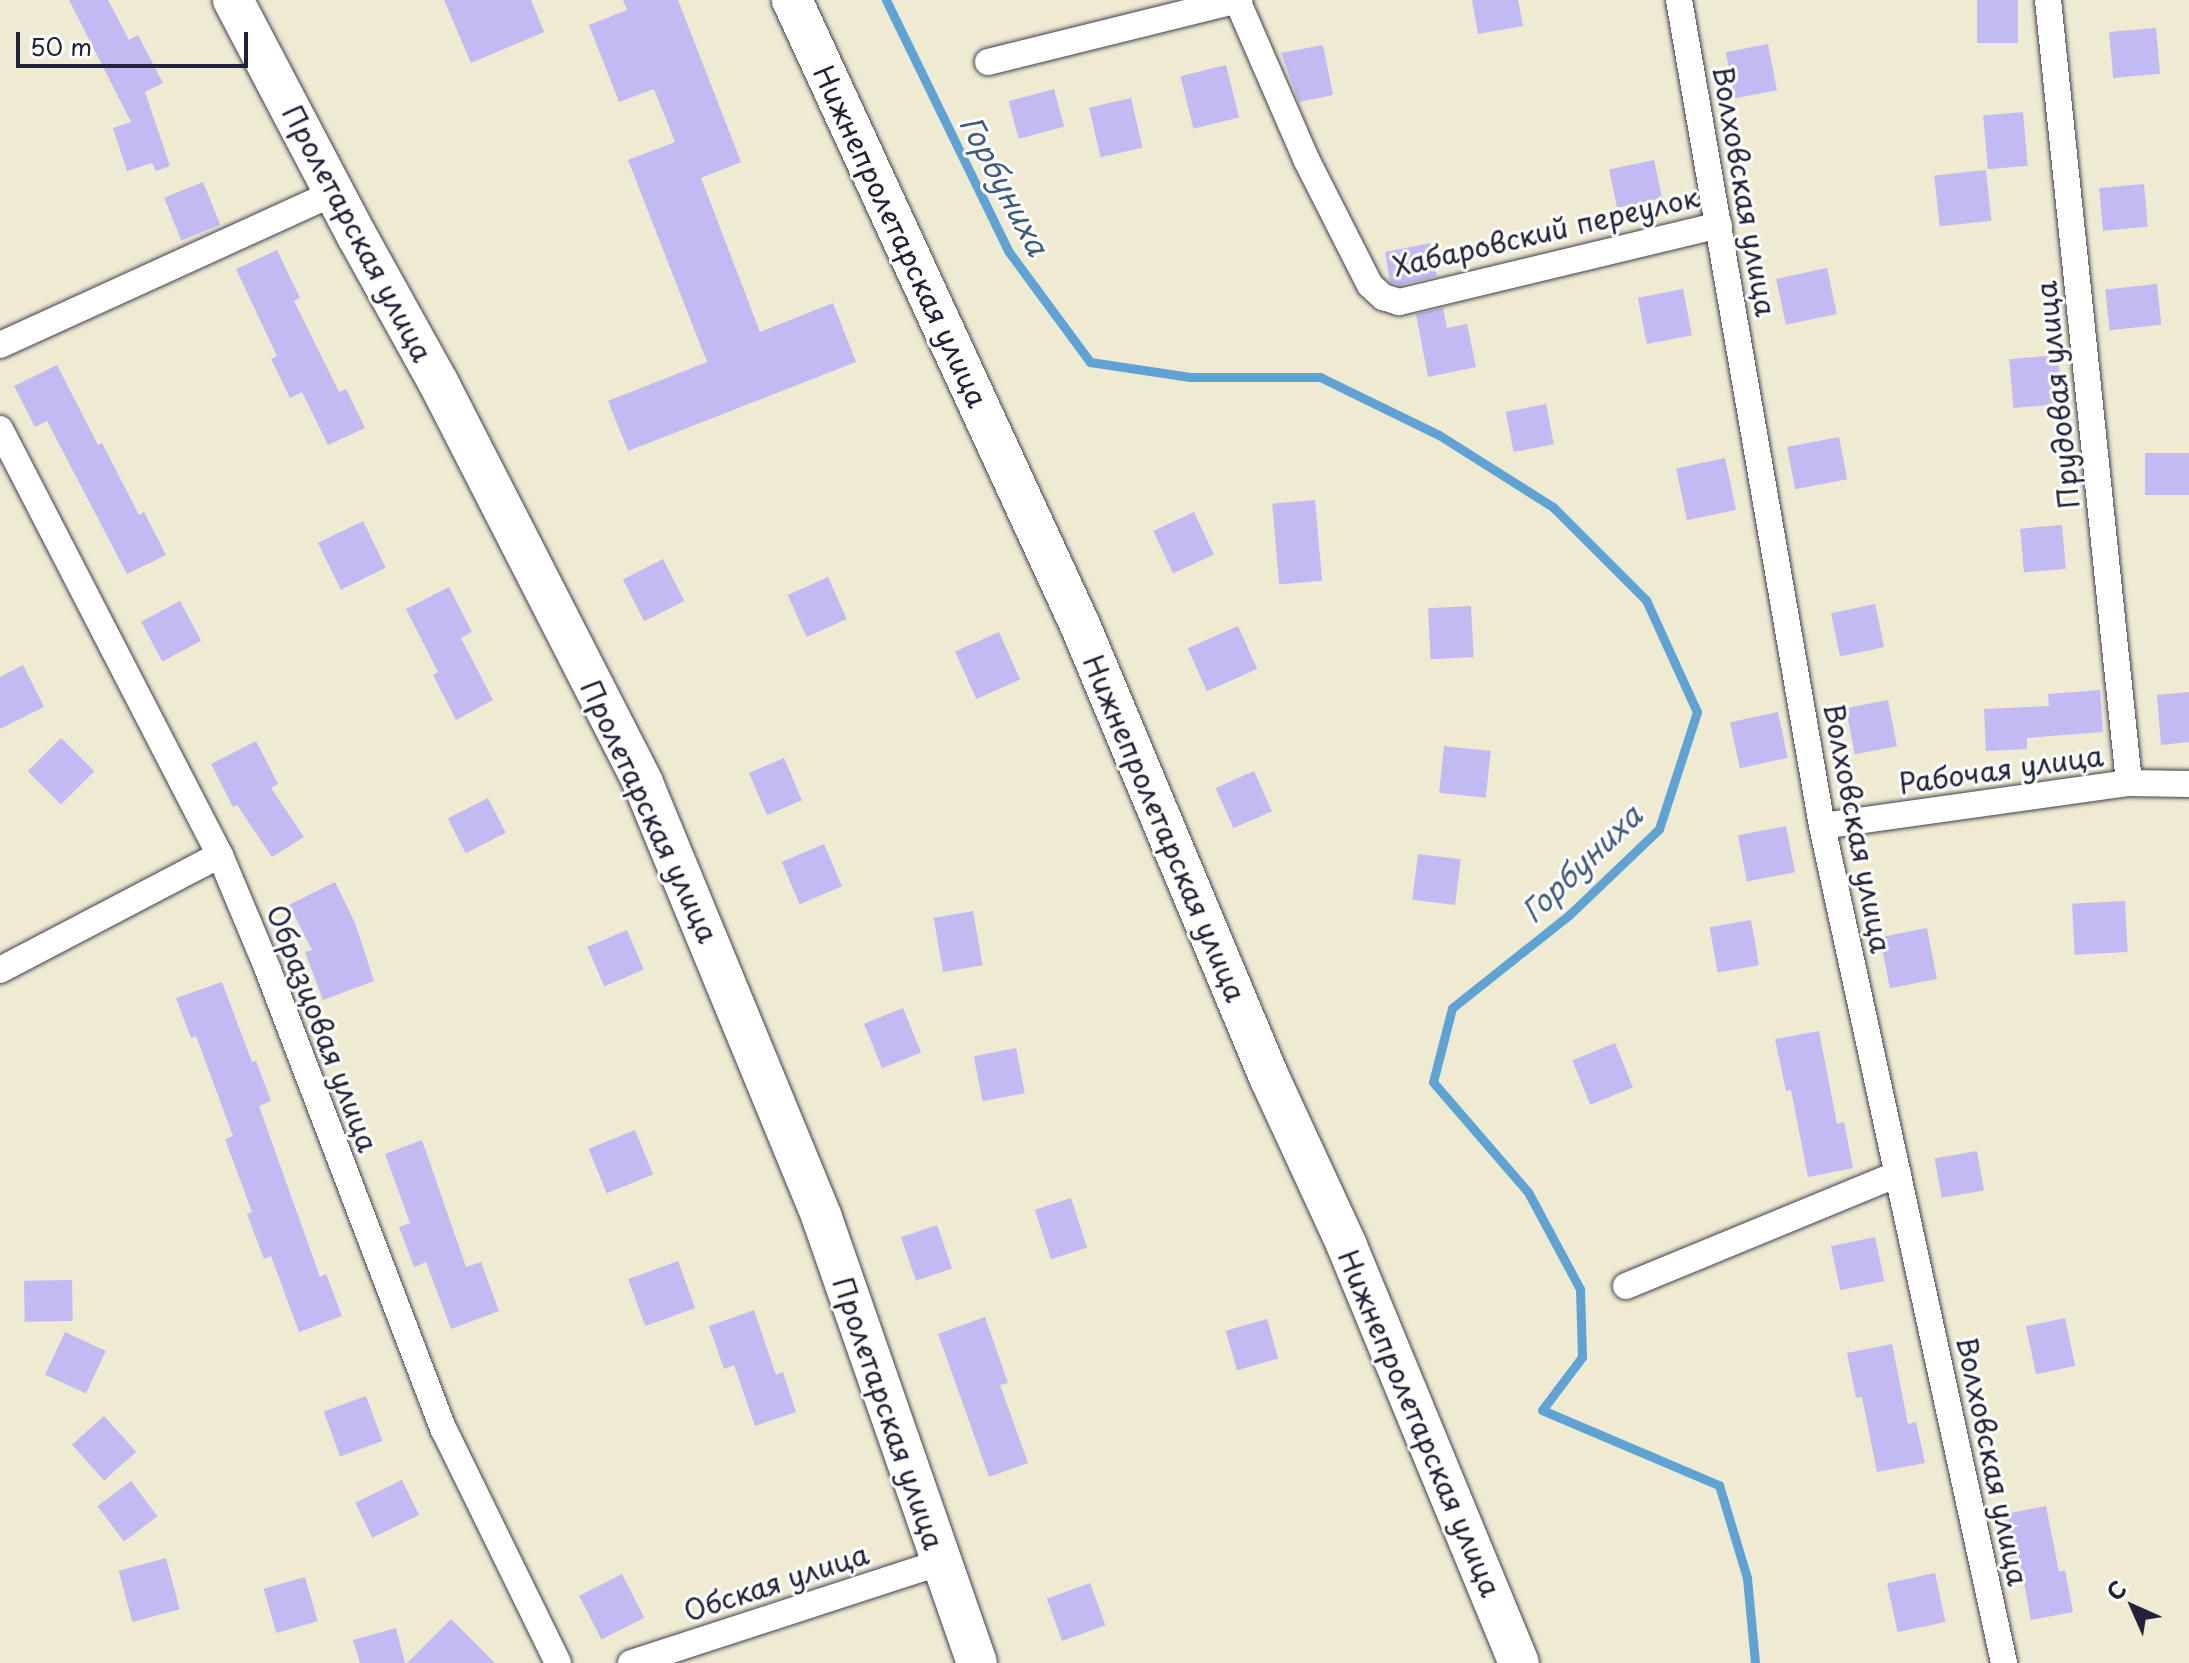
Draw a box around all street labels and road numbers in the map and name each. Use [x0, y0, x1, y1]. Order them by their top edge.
street label: Нижнепролетарская улица [807, 59, 995, 413]
street label: Волховская улица [1706, 63, 1784, 319]
street label: Пролетарская улица [276, 98, 440, 368]
street label: Хабаровский переулок [1390, 179, 1702, 283]
street label: Прудовая улица [2028, 279, 2086, 511]
street label: Нижнепролетарская улица [1076, 649, 1254, 1007]
street label: Пролетарская улица [574, 674, 726, 948]
street label: Волховская улица [1817, 700, 1899, 956]
street label: Рабочая улица [1896, 738, 2106, 800]
street label: Образцовая улица [260, 900, 386, 1156]
street label: Нижнепролетарская улица [1331, 1244, 1509, 1602]
street label: Пролетарская улица [826, 1272, 952, 1554]
street label: Волховская улица [1950, 1333, 2036, 1589]
street label: Обская улица [678, 1536, 874, 1628]

